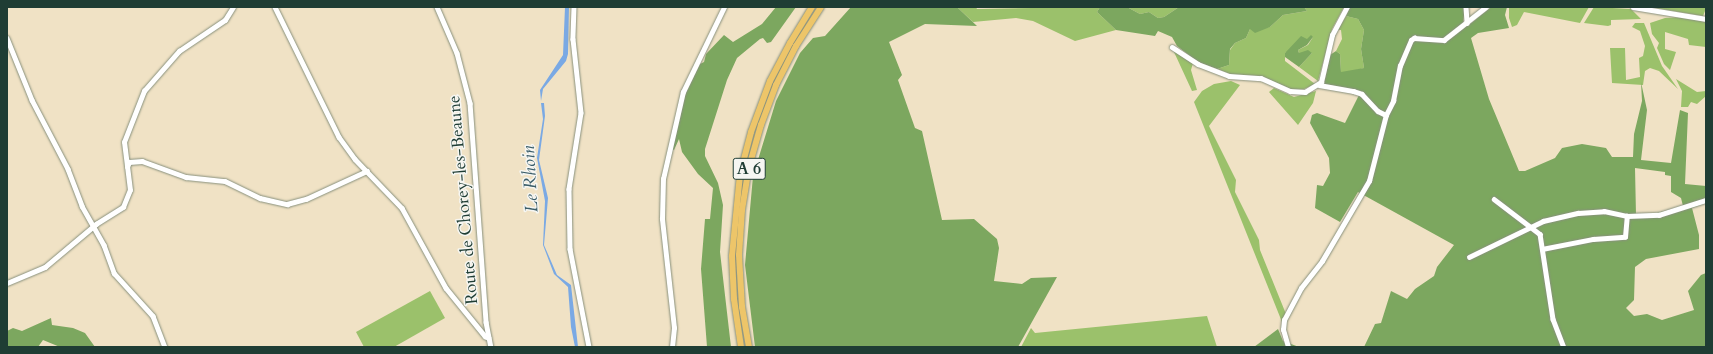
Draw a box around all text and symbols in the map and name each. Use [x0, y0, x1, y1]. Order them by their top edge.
street label: Route de Chorey-les-Beaune [444, 95, 482, 305]
water label: Le Rhoin [518, 145, 544, 213]
road number: A 6 [732, 155, 766, 183]

